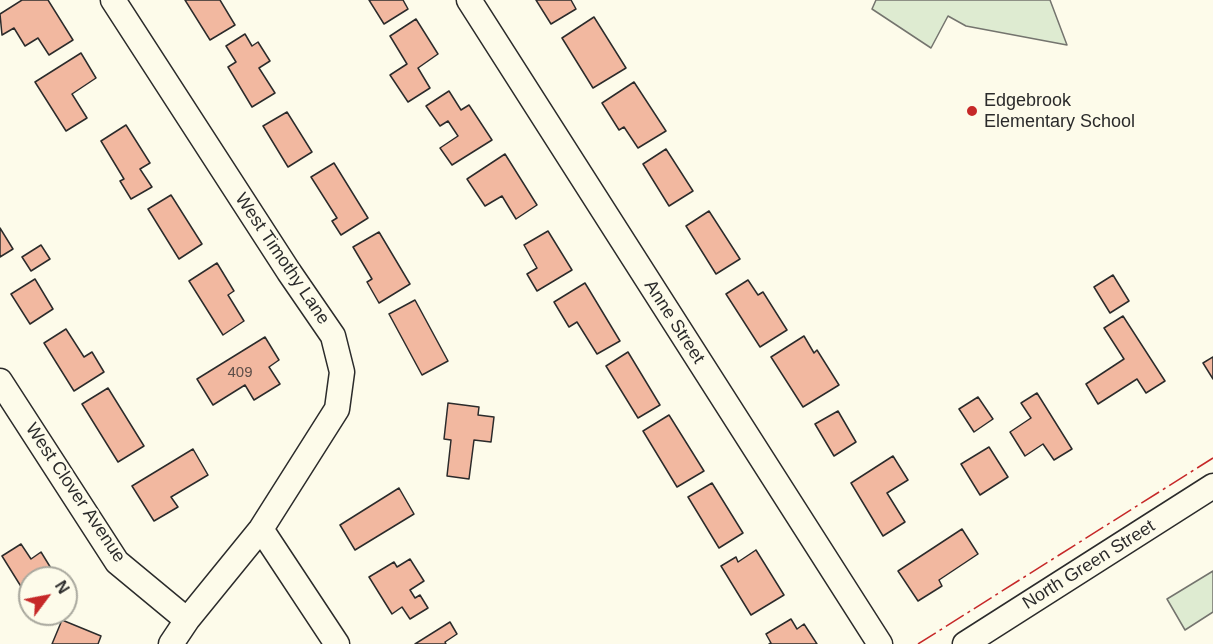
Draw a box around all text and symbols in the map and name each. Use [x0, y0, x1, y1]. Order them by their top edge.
place label: Edgebrook Elementary School [984, 90, 1135, 132]
marker: Edgebrook Elementary School [965, 104, 979, 118]
street label: West Timothy Lane [230, 189, 334, 329]
street label: Anne Street [639, 276, 709, 368]
house number: 409 [227, 364, 253, 382]
street label: West Clover Avenue [20, 419, 130, 567]
street label: North Green Street [1019, 516, 1159, 614]
north arrow [18, 566, 78, 626]
text: N [52, 578, 72, 597]

